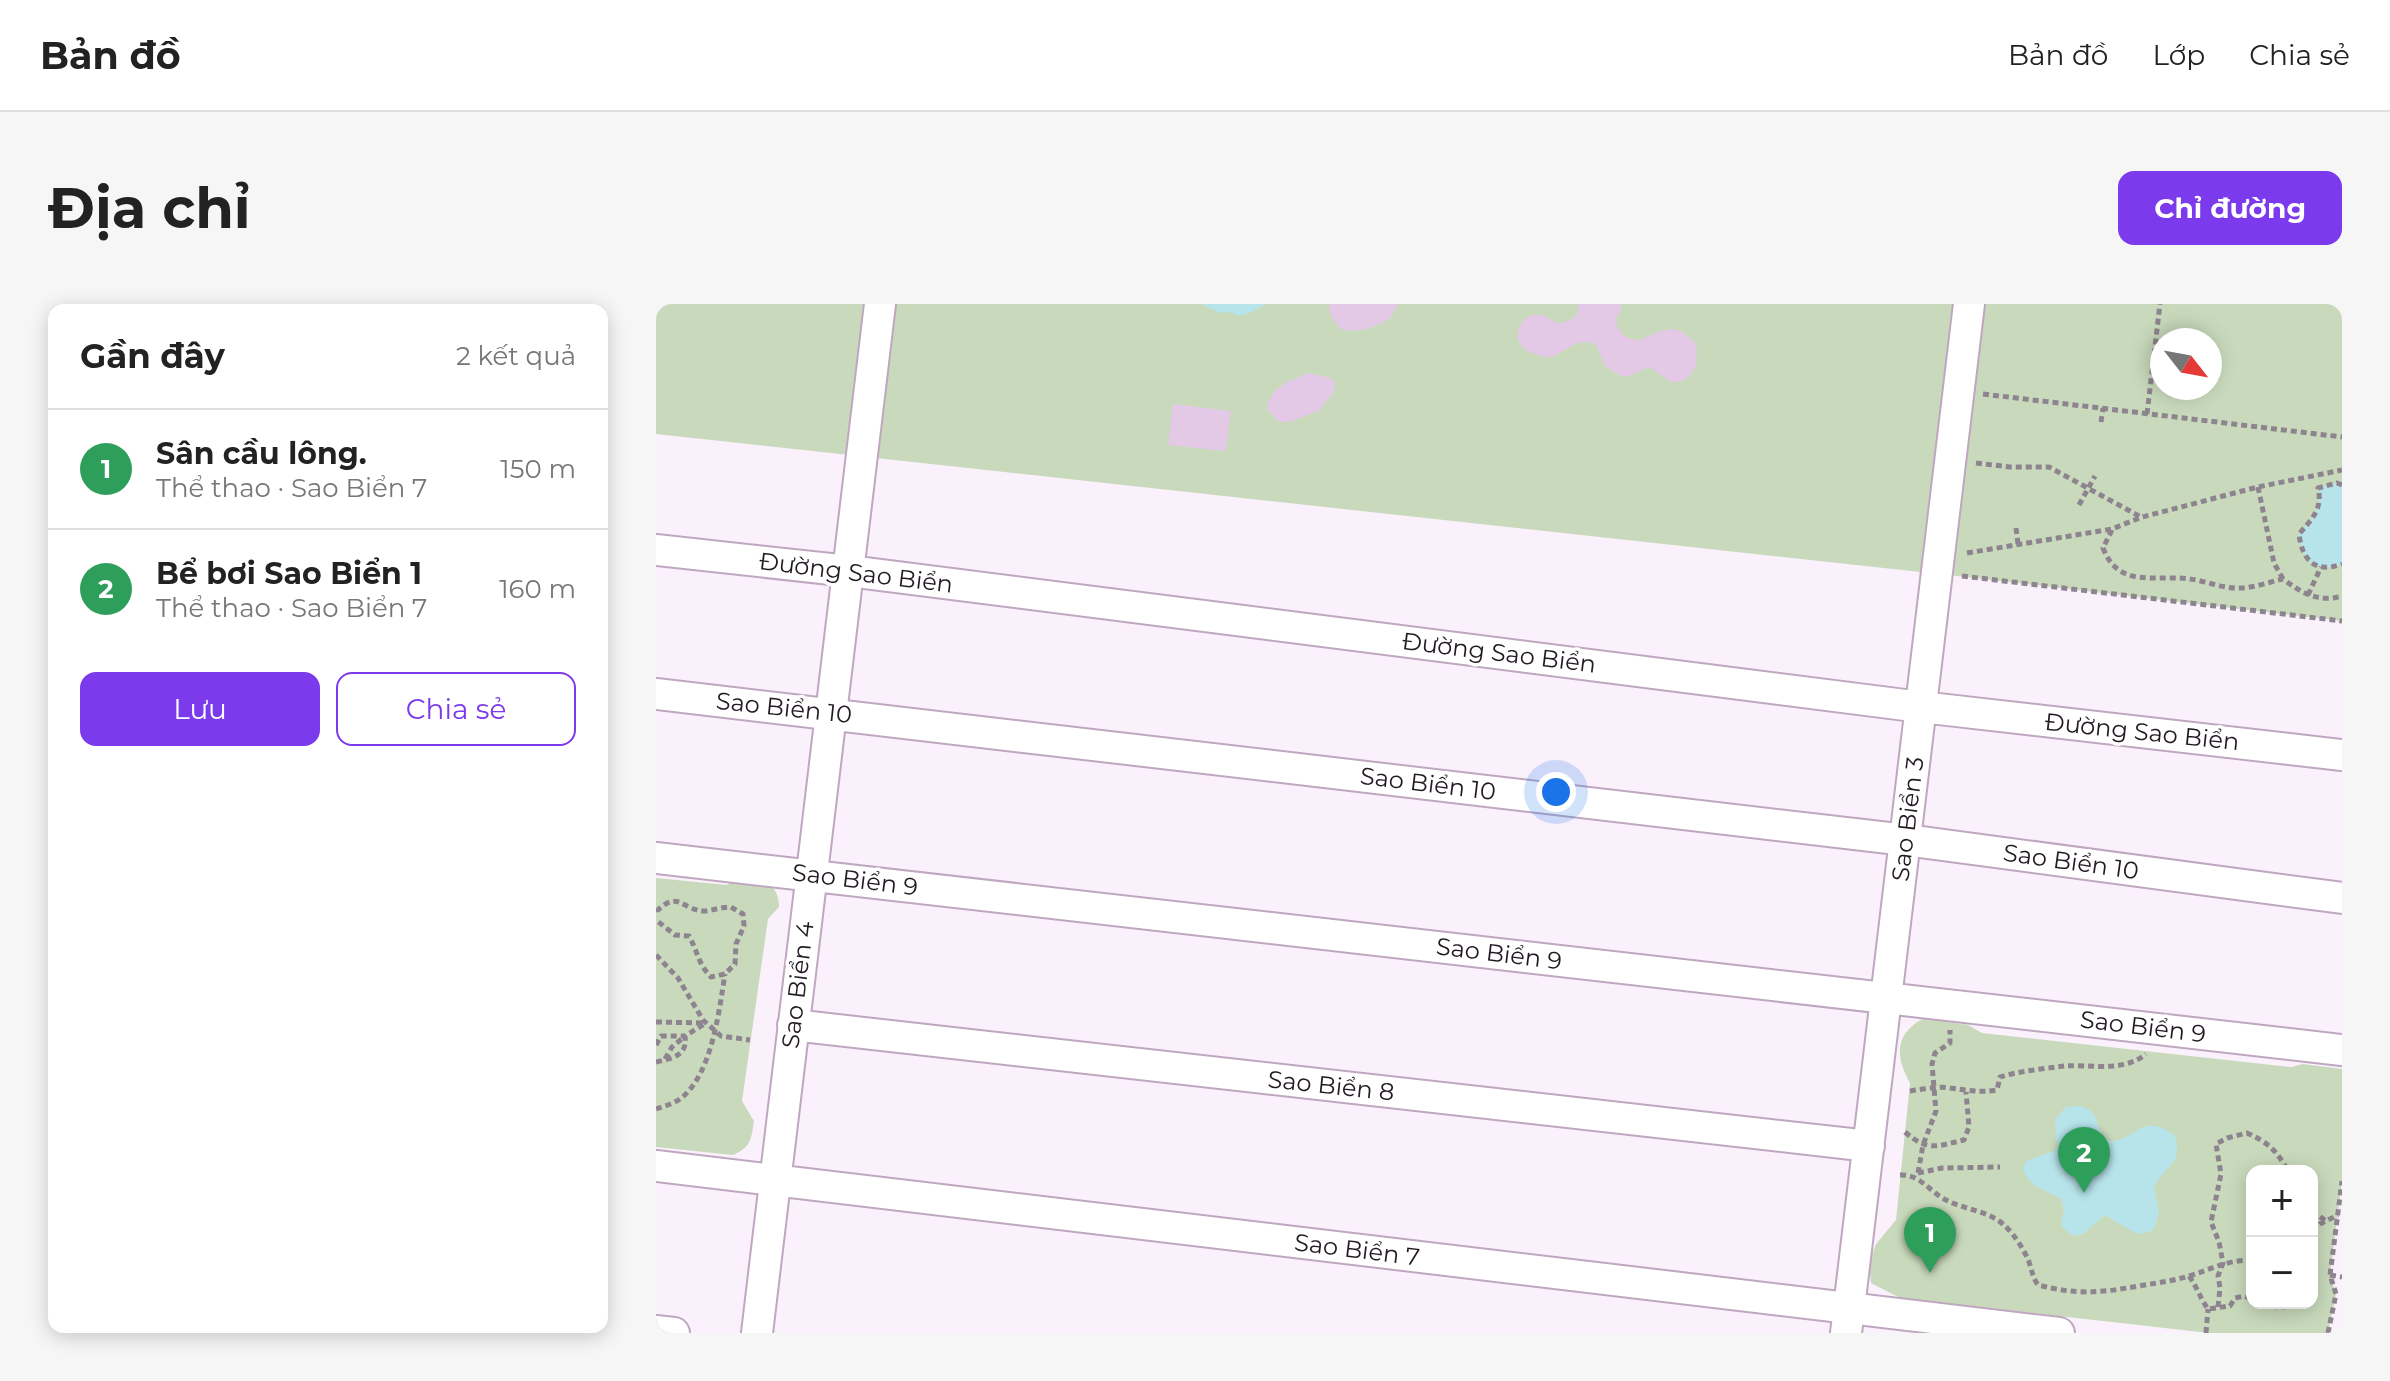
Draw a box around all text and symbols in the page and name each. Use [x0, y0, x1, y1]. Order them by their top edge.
text: Bản đồ [40, 32, 181, 79]
text: Bản đồ [2008, 38, 2108, 72]
text: Lớp [2152, 38, 2205, 72]
text: Chia sẻ [2249, 38, 2350, 72]
button: Chỉ đường [2118, 171, 2342, 245]
text: Địa chỉ [48, 174, 251, 242]
north arrow [2150, 328, 2222, 400]
text: Gần đây [80, 335, 225, 377]
text: 2 kết quả [456, 340, 576, 372]
text: Sân cầu lông. [156, 435, 367, 472]
text: 1 [101, 453, 111, 485]
text: 150 m [500, 453, 576, 485]
text: Thể thao · Sao Biển 7 [156, 472, 427, 504]
street label: Đường Sao Biển [757, 546, 955, 599]
text: Bể bơi Sao Biển 1 [156, 555, 422, 592]
text: 2 [98, 573, 114, 605]
text: 160 m [499, 573, 576, 605]
text: Thể thao · Sao Biển 7 [156, 592, 427, 624]
street label: Đường Sao Biển [1400, 626, 1598, 679]
button: Lưu [80, 672, 320, 746]
button: Chia sẻ [336, 672, 576, 746]
street label: Sao Biển 10 [715, 686, 853, 729]
street label: Đường Sao Biển [2043, 707, 2241, 756]
street label: Sao Biển 3 [1885, 755, 1930, 883]
street label: Sao Biển 10 [1359, 761, 1498, 806]
your location [1536, 772, 1576, 812]
street label: Sao Biển 10 [2002, 838, 2141, 885]
street label: Sao Biển 9 [791, 857, 920, 902]
street label: Sao Biển 4 [775, 920, 820, 1050]
street label: Sao Biển 9 [1435, 931, 1564, 976]
street label: Sao Biển 9 [2079, 1004, 2208, 1049]
street label: Sao Biển 8 [1266, 1064, 1396, 1107]
pin: 2 [2058, 1127, 2110, 1193]
map controls [2246, 1165, 2318, 1309]
button: + [2246, 1165, 2318, 1237]
pin: 1 [1904, 1207, 1956, 1273]
street label: Sao Biển 7 [1293, 1227, 1421, 1272]
button: − [2246, 1237, 2318, 1309]

